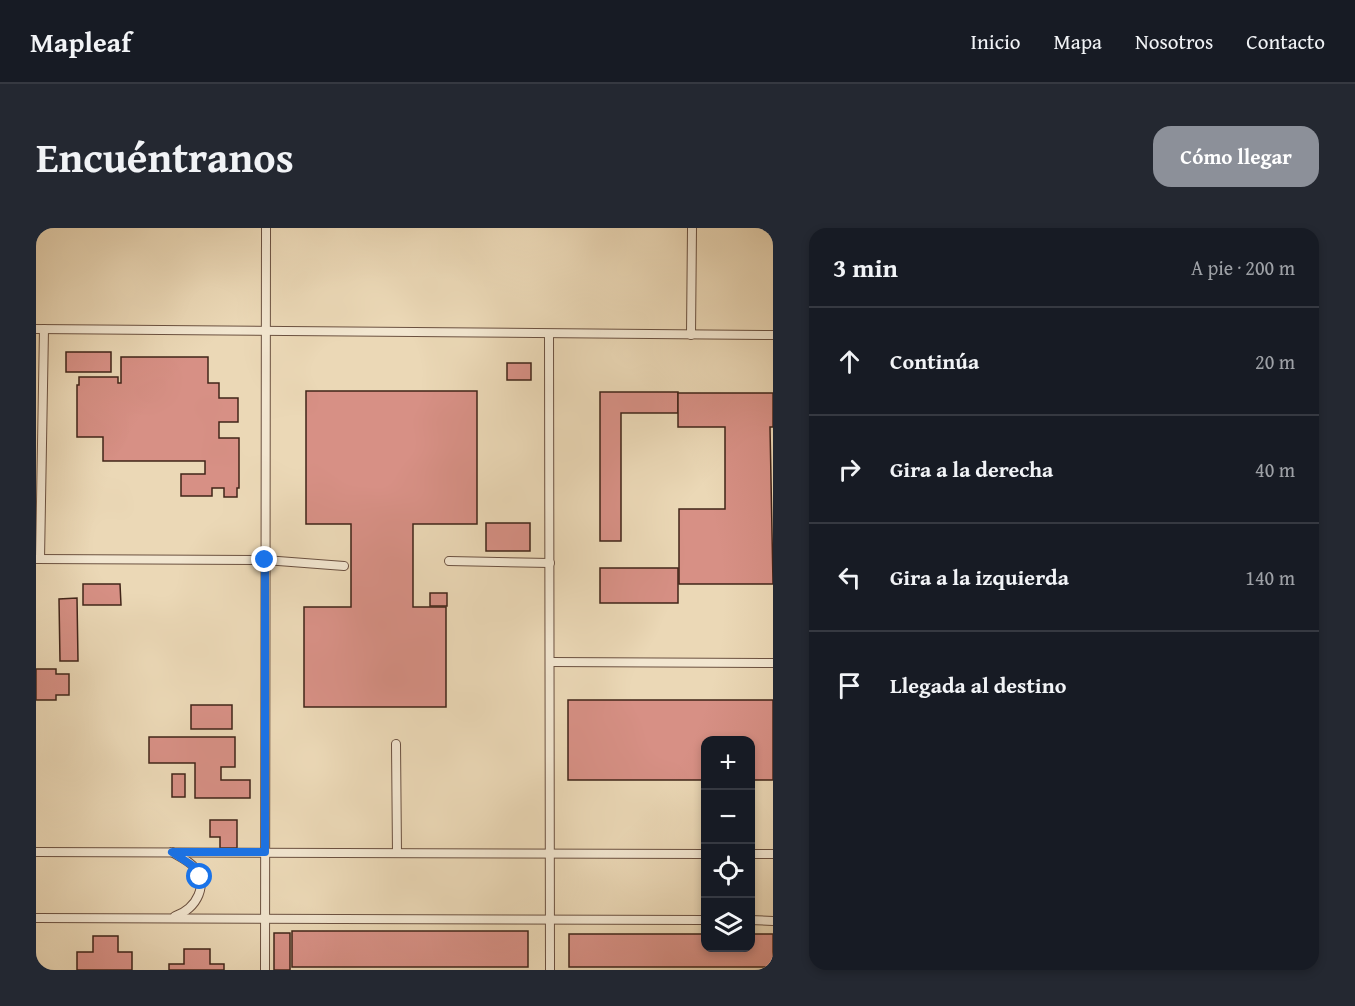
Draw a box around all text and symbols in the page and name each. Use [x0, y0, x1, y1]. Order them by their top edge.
text: Mapleaf [30, 21, 131, 62]
text: Inicio [971, 26, 1021, 57]
text: Mapa [1054, 26, 1102, 57]
text: Nosotros [1135, 26, 1213, 57]
text: Contacto [1246, 26, 1325, 57]
text: Encuéntranos [36, 126, 294, 187]
button: Cómo llegar [1153, 126, 1319, 187]
text: 3 min [833, 248, 898, 287]
text: A pie · 200 m [1191, 253, 1295, 282]
icon: ahead [833, 345, 866, 378]
text: Continúa [890, 345, 979, 377]
text: 20 m [1255, 347, 1295, 376]
icon: right [833, 453, 866, 486]
text: Gira a la derecha [890, 453, 1053, 485]
text: 40 m [1255, 455, 1295, 484]
route end [251, 546, 277, 572]
icon: left [833, 561, 866, 594]
text: Gira a la izquierda [890, 561, 1069, 593]
text: 140 m [1245, 563, 1295, 592]
icon: arrive [833, 669, 866, 702]
text: Llegada al destino [890, 669, 1066, 701]
map controls [701, 736, 755, 952]
button: + [701, 736, 755, 790]
button: − [701, 790, 755, 844]
button: locate [701, 844, 755, 898]
route start [186, 863, 212, 889]
button: layers [701, 898, 755, 952]

